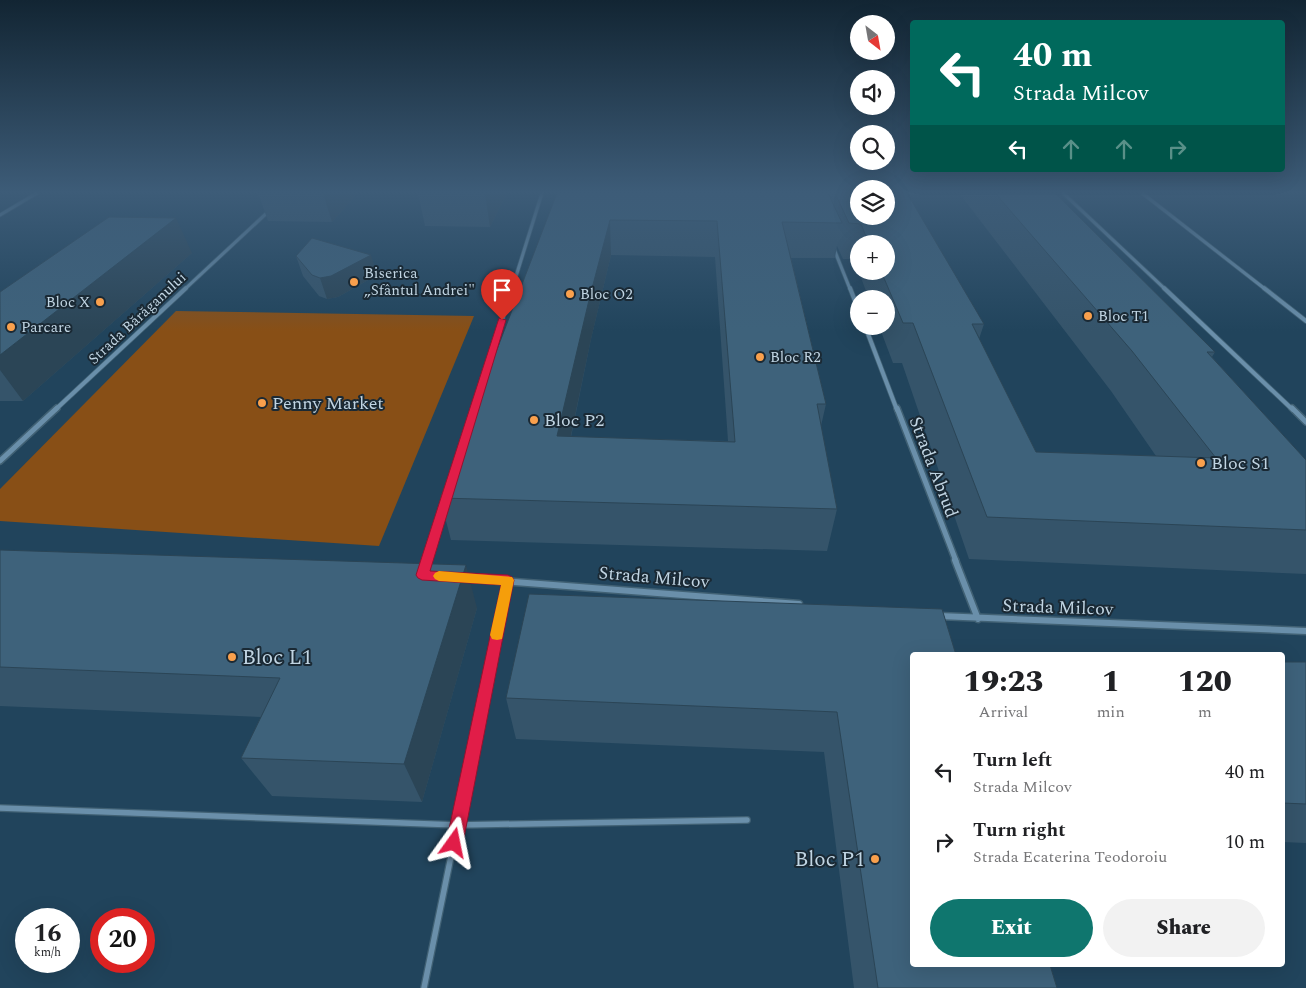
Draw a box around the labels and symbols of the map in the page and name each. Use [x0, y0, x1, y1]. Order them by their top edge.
north arrow [850, 15, 895, 60]
place label: Biserica „Sfântul Andrei" [364, 262, 475, 302]
street label: Strada Bărăganului [83, 267, 192, 370]
pin [481, 269, 523, 320]
marker: Biserica „Sfântul Andrei" [348, 276, 360, 288]
place label: Bloc O2 [580, 283, 633, 306]
marker: Bloc O2 [564, 288, 576, 300]
place label: Bloc X [46, 291, 90, 314]
marker: Bloc X [94, 296, 106, 308]
place label: Bloc T1 [1098, 305, 1149, 328]
marker: Bloc T1 [1082, 310, 1094, 322]
place label: Parcare [21, 316, 71, 339]
marker: Parcare [5, 321, 17, 333]
place label: Bloc R2 [770, 346, 821, 369]
marker: Bloc R2 [754, 351, 766, 363]
place label: Penny Market [272, 390, 384, 417]
marker: Penny Market [256, 397, 268, 409]
place label: Bloc P2 [544, 407, 604, 434]
street label: Strada Abrud [902, 413, 965, 522]
marker: Bloc P2 [528, 414, 540, 426]
place label: Bloc S1 [1211, 450, 1269, 477]
marker: Bloc S1 [1195, 457, 1207, 469]
street label: Strada Milcov [598, 559, 712, 596]
street label: Strada Milcov [1002, 592, 1115, 623]
place label: Bloc L1 [242, 642, 312, 674]
marker: Bloc L1 [226, 651, 238, 663]
position arrow [427, 816, 479, 868]
place label: Bloc P1 [795, 844, 865, 876]
marker: Bloc P1 [869, 853, 881, 865]
speed limit sign: 20 [90, 908, 155, 973]

